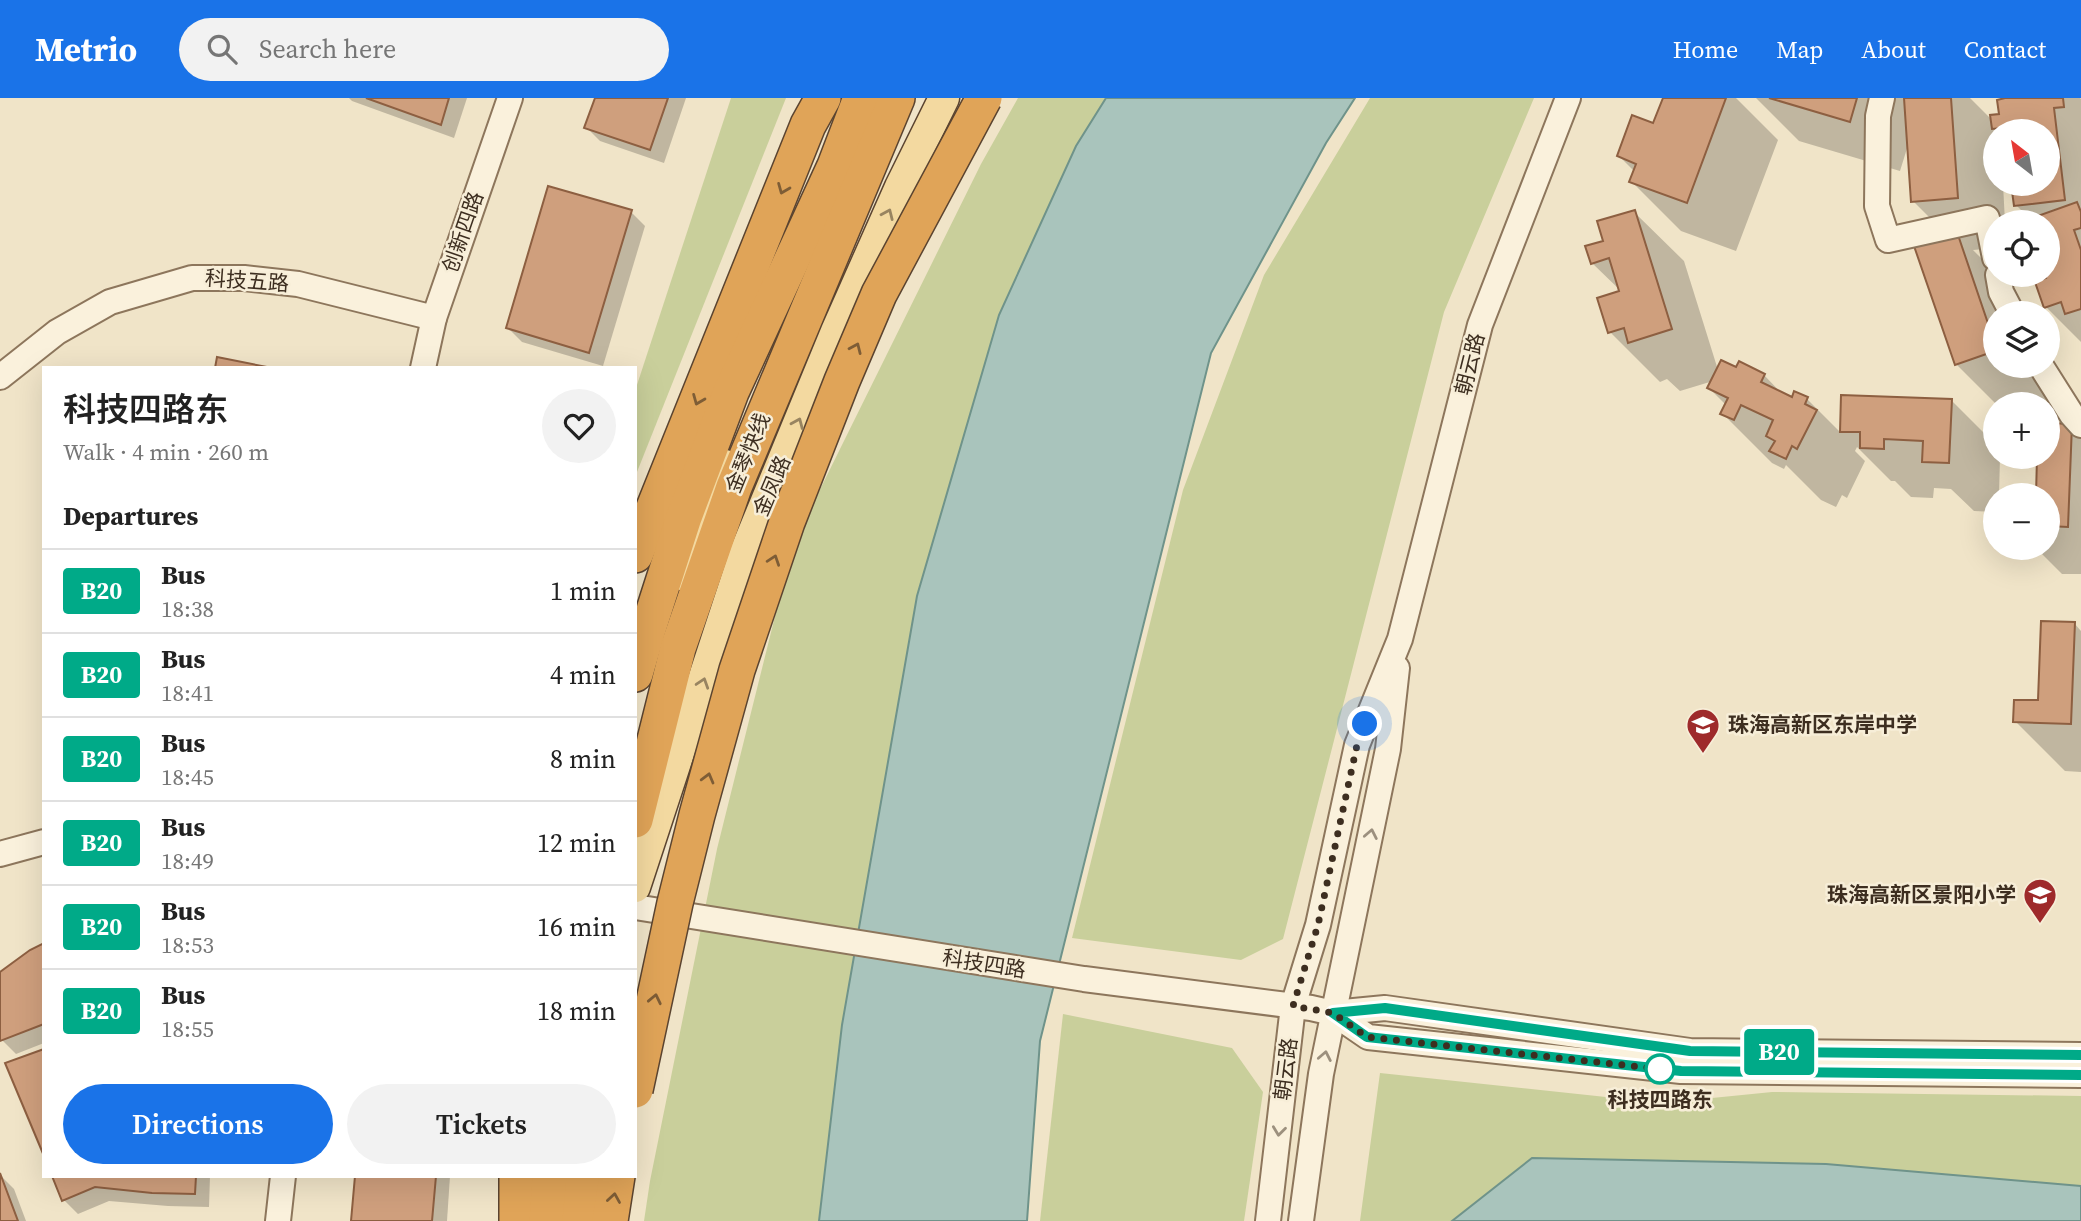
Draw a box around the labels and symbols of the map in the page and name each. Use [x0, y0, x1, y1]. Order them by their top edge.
north arrow [1983, 119, 2060, 196]
one-way arrow [777, 182, 791, 194]
street label: 创新四路 [435, 187, 490, 276]
one-way arrow [880, 209, 894, 221]
street label: 科技五路 [204, 263, 290, 298]
street label: 朝云路 [1448, 330, 1491, 398]
one-way arrow [848, 343, 862, 355]
one-way arrow [692, 393, 706, 405]
street label: 金琴快线 [718, 408, 777, 497]
one-way arrow [790, 418, 804, 431]
street label: 金凤路 [746, 451, 797, 520]
one-way arrow [766, 555, 780, 567]
one-way arrow [694, 677, 709, 689]
your location [1347, 706, 1382, 741]
school or university icon: 珠海高新区东岸中学 [1684, 706, 1722, 755]
place label: 珠海高新区东岸中学 [1728, 710, 1917, 739]
one-way arrow [699, 772, 714, 784]
one-way arrow [1363, 828, 1378, 840]
school or university icon: 珠海高新区景阳小学 [2021, 876, 2059, 925]
place label: 珠海高新区景阳小学 [1827, 880, 2016, 909]
street label: 科技四路 [940, 943, 1028, 984]
one-way arrow [646, 993, 661, 1005]
line badge: B20 [1739, 1029, 1819, 1075]
street label: 朝云路 [1267, 1036, 1304, 1102]
one-way arrow [1316, 1050, 1331, 1062]
marker: 科技四路东 [1645, 1054, 1675, 1084]
place label: 科技四路东 [1608, 1085, 1713, 1114]
one-way arrow [1271, 1125, 1286, 1137]
one-way arrow [606, 1193, 621, 1204]

